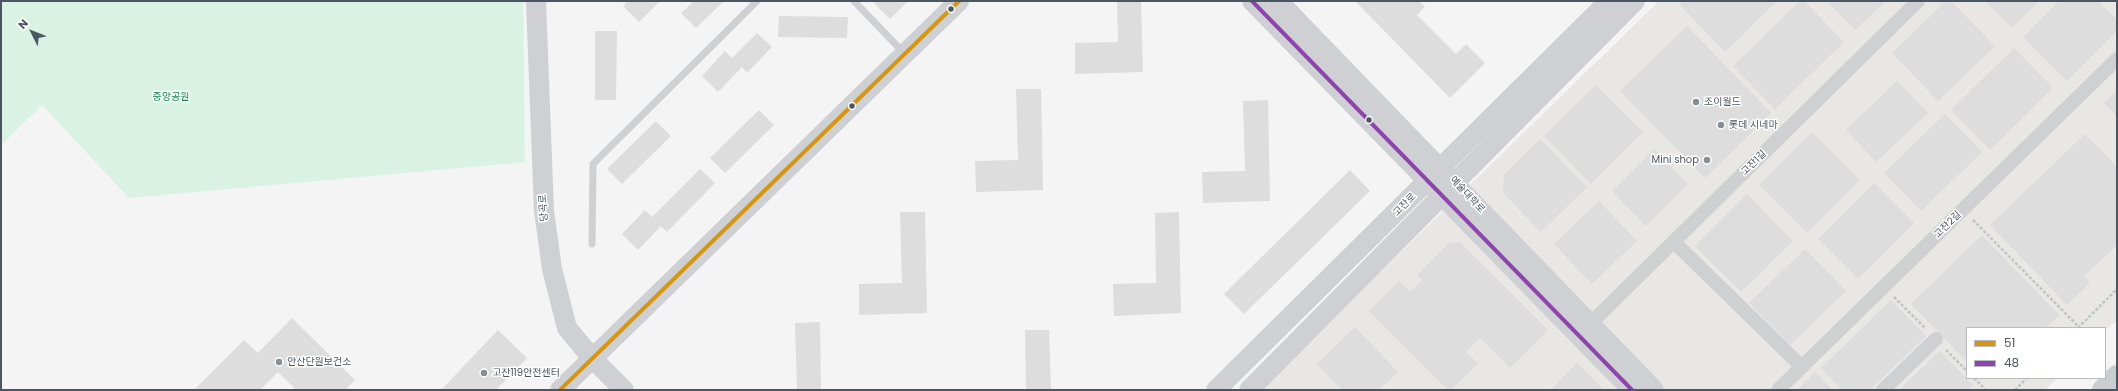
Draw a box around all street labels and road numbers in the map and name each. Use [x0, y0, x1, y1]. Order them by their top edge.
street label: 고잔1길 [1739, 148, 1769, 178]
street label: 예술대학로 [1447, 174, 1487, 216]
street label: 고잔로 [1391, 191, 1419, 219]
street label: 당곡로 [537, 194, 551, 222]
street label: 고잔2길 [1932, 209, 1964, 241]

